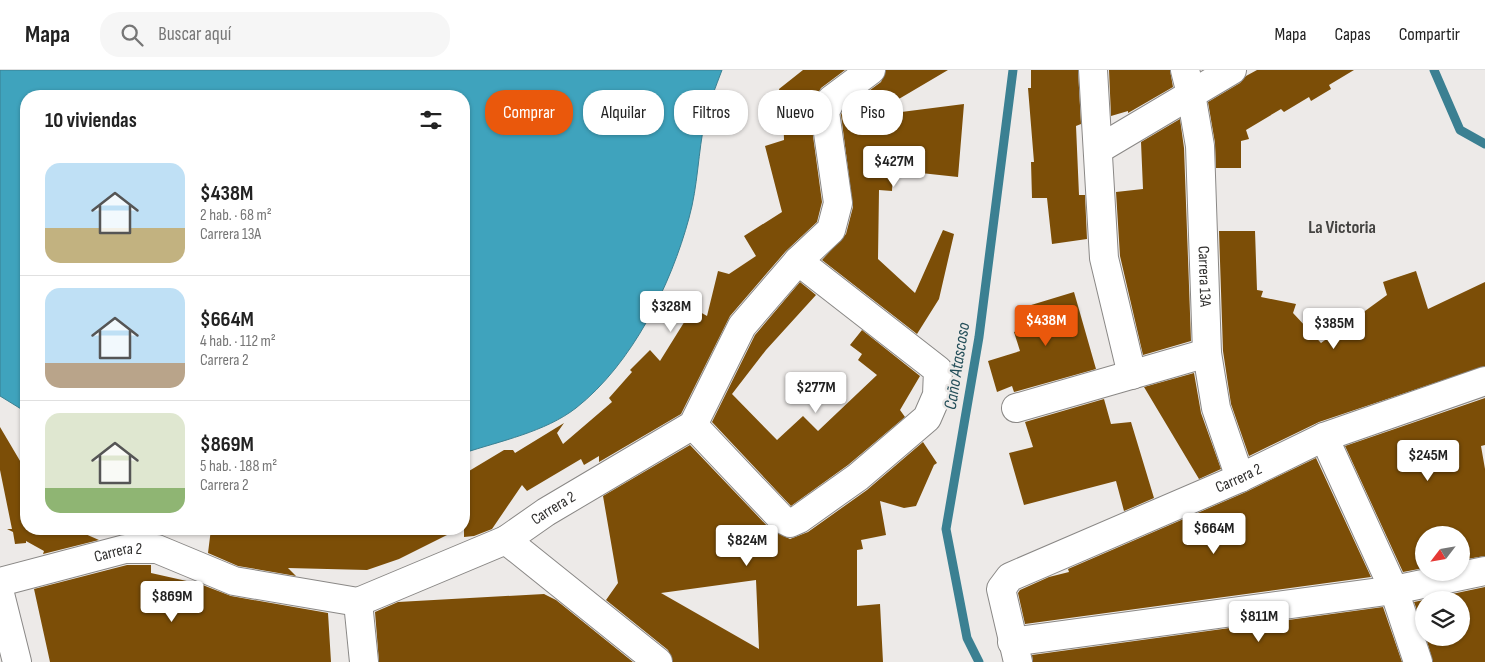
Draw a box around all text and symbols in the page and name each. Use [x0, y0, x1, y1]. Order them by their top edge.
search box [100, 12, 450, 57]
text: Mapa [25, 20, 70, 49]
icon: search [118, 21, 146, 49]
text: Buscar aquí [158, 23, 231, 46]
text: Mapa [1274, 24, 1306, 45]
text: Capas [1334, 24, 1371, 45]
text: Compartir [1399, 24, 1460, 45]
chip: Comprar [485, 90, 573, 135]
chip: Alquilar [583, 90, 664, 135]
chip: Filtros [674, 90, 748, 135]
chip: Nuevo [758, 90, 832, 135]
chip: Piso [842, 90, 903, 135]
icon: filters [417, 106, 445, 134]
text: 10 viviendas [45, 108, 137, 133]
pin: $427M [859, 146, 929, 188]
text: $427M [874, 152, 914, 171]
text: $438M [200, 181, 253, 206]
icon: home [85, 183, 145, 243]
text: 2 hab. · 68 m² [200, 206, 272, 225]
district label: La Victoria [1308, 217, 1376, 238]
text: Carrera 13A [200, 225, 261, 244]
street label: Carrera 13A [1194, 245, 1215, 308]
pin: $328M [636, 290, 706, 333]
text: $328M [651, 297, 691, 316]
pin: $438M [1011, 304, 1081, 347]
text: $664M [200, 307, 254, 332]
icon: home [85, 308, 145, 368]
pin: $385M [1299, 308, 1369, 350]
text: $438M [1026, 311, 1066, 330]
text: $385M [1314, 314, 1354, 333]
water label: Caño Atascoso [940, 320, 974, 411]
text: 4 hab. · 112 m² [200, 332, 276, 351]
text: Carrera 2 [200, 351, 249, 370]
pin: $277M [781, 372, 851, 414]
text: $277M [796, 378, 836, 397]
text: $869M [200, 432, 254, 457]
icon: home [85, 433, 145, 493]
pin: $245M [1393, 440, 1463, 482]
text: $245M [1408, 446, 1448, 465]
text: 5 hab. · 188 m² [200, 457, 277, 476]
street label: Carrera 2 [1213, 459, 1265, 497]
text: Carrera 2 [200, 476, 249, 495]
street label: Carrera 2 [527, 487, 579, 529]
pin: $664M [1179, 512, 1249, 555]
text: $664M [1194, 519, 1234, 538]
pin: $824M [712, 524, 782, 567]
north arrow [1415, 526, 1470, 581]
map controls [1415, 526, 1470, 646]
text: $824M [727, 531, 767, 550]
street label: Carrera 2 [92, 539, 142, 566]
pin: $869M [137, 580, 207, 623]
text: $869M [152, 587, 192, 606]
button: layers [1415, 591, 1470, 646]
pin: $811M [1224, 600, 1294, 643]
text: $811M [1240, 607, 1278, 626]

